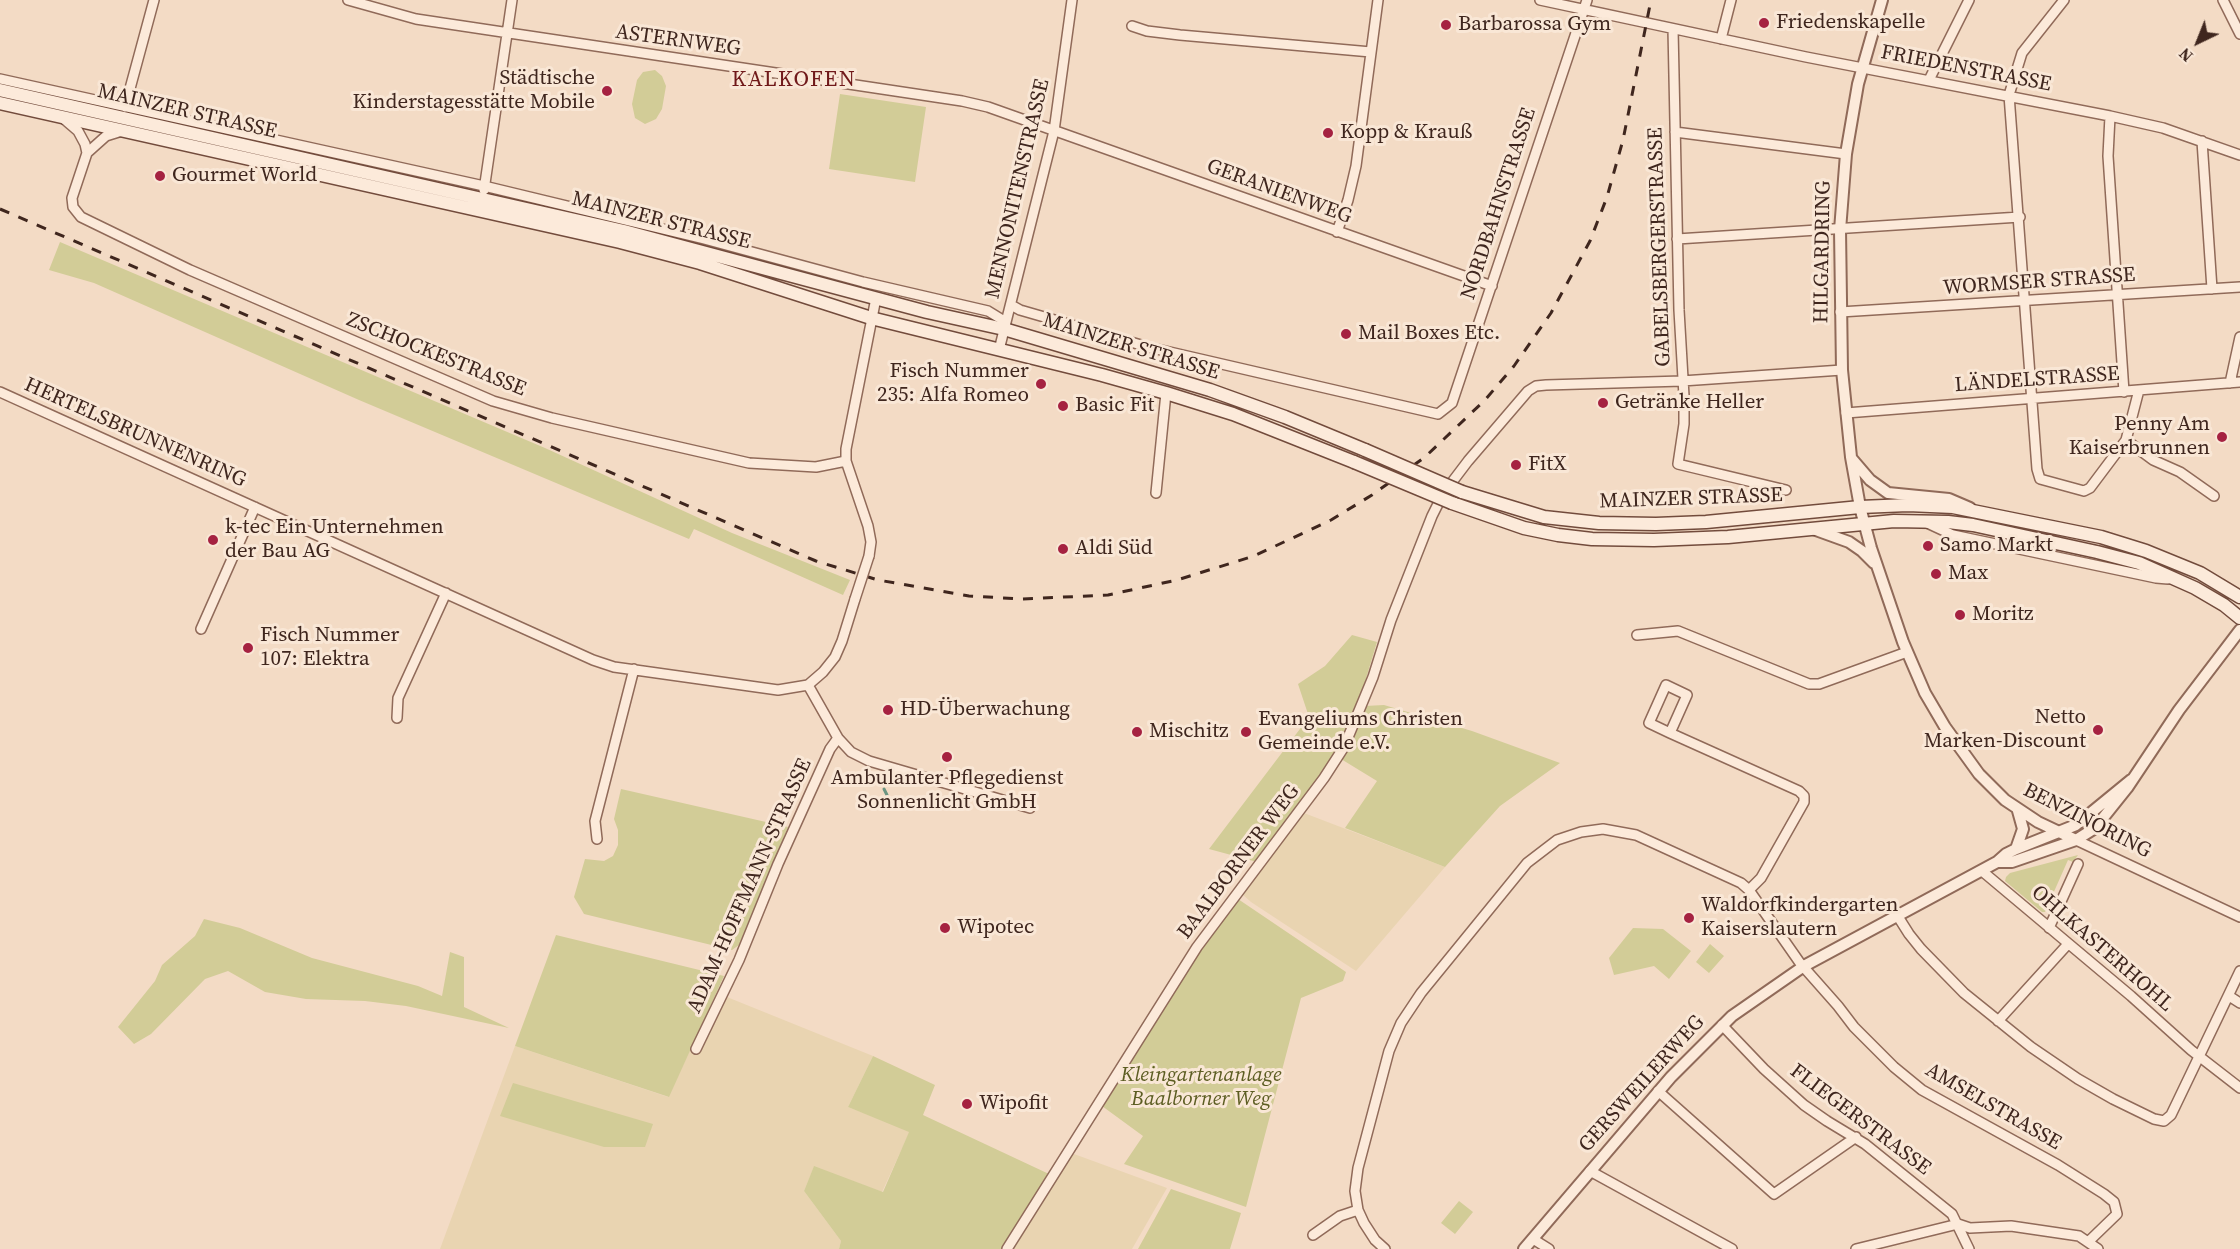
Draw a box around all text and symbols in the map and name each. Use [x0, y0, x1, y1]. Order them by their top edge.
place label: Friedenskapelle [1776, 10, 1926, 36]
place label: Barbarossa Gym [1458, 12, 1611, 38]
north arrow [2168, 12, 2228, 72]
marker: Friedenskapelle [1757, 16, 1771, 30]
marker: Barbarossa Gym [1439, 18, 1453, 32]
street label: ASTERNWEG [614, 20, 742, 62]
street label: FRIEDENSTRASSE [1879, 40, 2053, 98]
text: N [2174, 43, 2197, 67]
place label: Städtische Kinderstagesstätte Mobile [353, 66, 595, 116]
district label: KALKOFEN [732, 67, 856, 93]
street label: MENNONITENSTRASSE [980, 77, 1056, 301]
street label: MAINZER STRASSE [95, 79, 279, 145]
marker: Städtische Kinderstagesstätte Mobile [600, 84, 614, 98]
street label: NORDBAHNSTRASSE [1456, 105, 1542, 303]
place label: Kopp & Krauß [1340, 120, 1472, 146]
marker: Kopp & Krauß [1321, 126, 1335, 140]
street label: GABELSBERGERSTRASSE [1643, 127, 1677, 367]
street label: GERANIENWEG [1203, 154, 1355, 230]
place label: Gourmet World [172, 163, 317, 189]
marker: Gourmet World [153, 169, 167, 183]
street label: HILGARDRING [1809, 180, 1837, 324]
street label: MAINZER STRASSE [569, 187, 753, 255]
street label: WORMSER STRASSE [1942, 263, 2136, 301]
street label: ZSCHOCKESTRASSE [343, 307, 529, 403]
street label: MAINZER STRASSE [1040, 308, 1222, 386]
place label: Mail Boxes Etc. [1358, 321, 1500, 347]
marker: Mail Boxes Etc. [1339, 327, 1353, 341]
place label: Fisch Nummer 235: Alfa Romeo [877, 359, 1029, 409]
street label: LÄNDELSTRASSE [1954, 362, 2120, 398]
street label: HERTELSBRUNNENRING [20, 373, 250, 493]
marker: Fisch Nummer 235: Alfa Romeo [1034, 377, 1048, 391]
place label: Getränke Heller [1615, 390, 1764, 416]
place label: Basic Fit [1075, 393, 1154, 419]
marker: Getränke Heller [1596, 396, 1610, 410]
marker: Basic Fit [1056, 399, 1070, 413]
place label: Penny Am Kaiserbrunnen [2069, 412, 2210, 462]
marker: Penny Am Kaiserbrunnen [2215, 430, 2229, 444]
place label: FitX [1528, 452, 1567, 478]
marker: FitX [1509, 458, 1523, 472]
street label: MAINZER STRASSE [1599, 483, 1783, 515]
place label: k-tec Ein Unternehmen der Bau AG [225, 515, 444, 565]
marker: k-tec Ein Unternehmen der Bau AG [206, 533, 220, 547]
place label: Samo Markt [1940, 533, 2053, 559]
place label: Aldi Süd [1075, 536, 1153, 562]
marker: Samo Markt [1921, 539, 1935, 553]
marker: Aldi Süd [1056, 542, 1070, 556]
place label: Max [1948, 561, 1988, 587]
marker: Max [1929, 567, 1943, 581]
place label: Moritz [1972, 602, 2034, 628]
marker: Moritz [1953, 608, 1967, 622]
place label: Fisch Nummer 107: Elektra [260, 623, 400, 673]
marker: Fisch Nummer 107: Elektra [241, 641, 255, 655]
place label: HD-Überwachung [900, 697, 1070, 723]
marker: HD-Überwachung [881, 703, 895, 717]
place label: Netto Marken-Discount [1924, 705, 2086, 755]
place label: Evangeliums Christen Gemeinde e.V. [1258, 707, 1463, 757]
place label: Mischitz [1149, 719, 1229, 745]
marker: Netto Marken-Discount [2091, 723, 2105, 737]
marker: Mischitz [1130, 725, 1144, 739]
marker: Evangeliums Christen Gemeinde e.V. [1239, 725, 1253, 739]
marker: Ambulanter Pflegedienst Sonnenlicht GmbH [940, 750, 954, 764]
street label: ADAM-HOFFMANN-STRASSE [682, 755, 818, 1017]
place label: Ambulanter Pflegedienst Sonnenlicht GmbH [831, 766, 1063, 816]
street label: BENZINORING [2019, 778, 2155, 864]
street label: BAALBORNER WEG [1173, 780, 1305, 944]
street label: OHLKASTERHOHL [2026, 880, 2178, 1018]
place label: Waldorfkindergarten Kaiserslautern [1701, 893, 1899, 943]
marker: Waldorfkindergarten Kaiserslautern [1682, 911, 1696, 925]
place label: Wipotec [957, 915, 1034, 941]
marker: Wipotec [938, 921, 952, 935]
street label: GERSWEILERWEG [1574, 1010, 1710, 1158]
street label: AMSELSTRASSE [1921, 1058, 2065, 1156]
street label: FLIEGERSTRASSE [1785, 1059, 1935, 1181]
park label: Kleingartenanlage Baalborner Weg [1120, 1063, 1282, 1113]
place label: Wipofit [979, 1091, 1048, 1117]
marker: Wipofit [960, 1097, 974, 1111]

